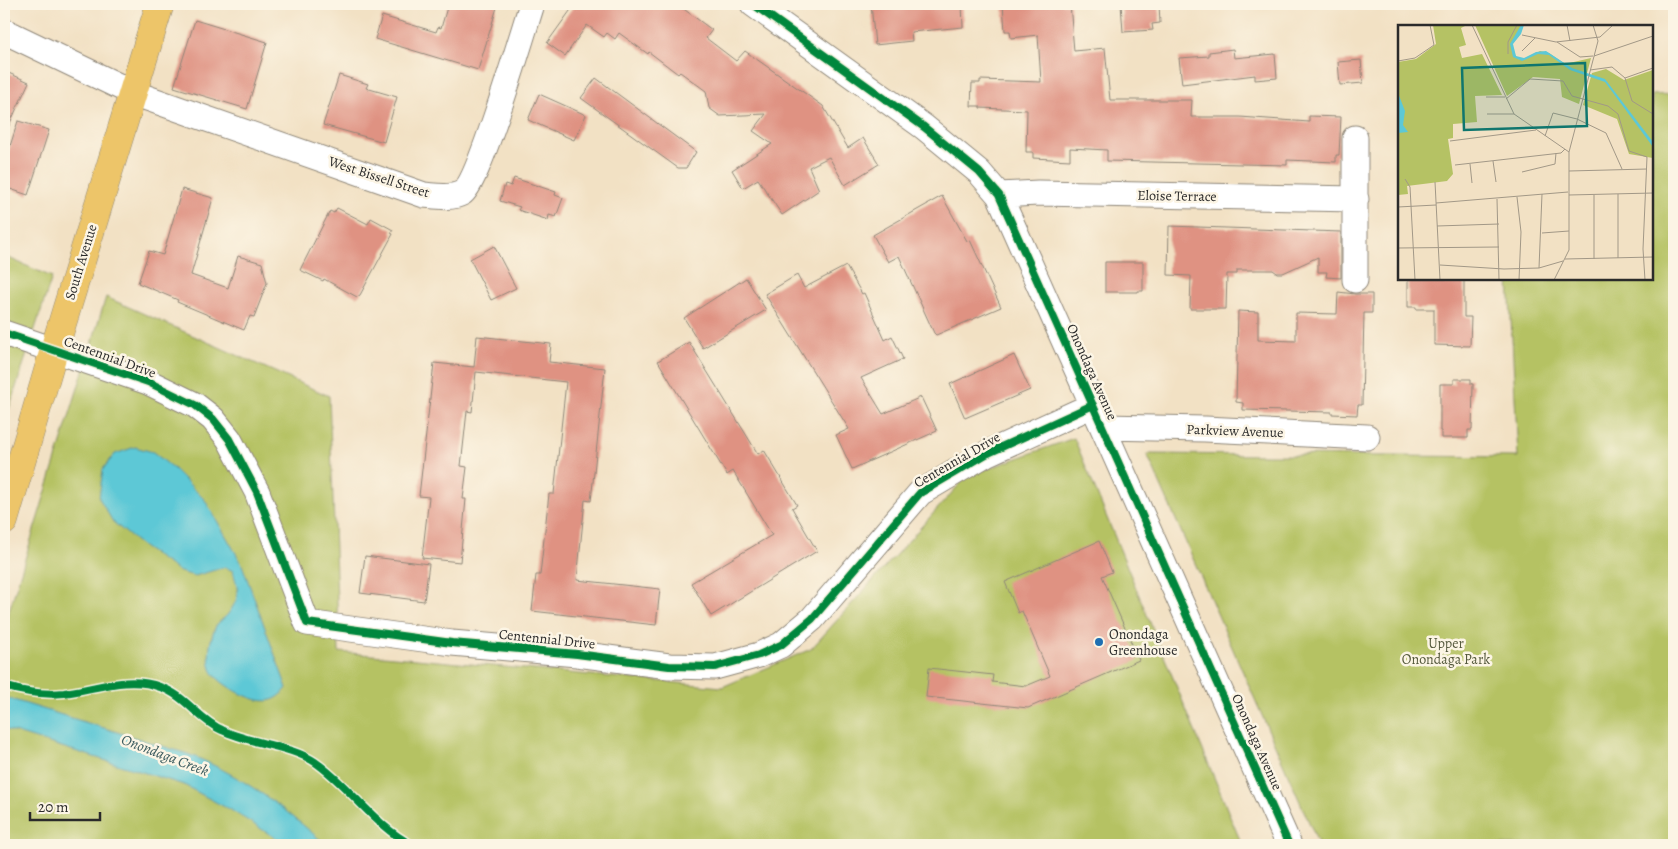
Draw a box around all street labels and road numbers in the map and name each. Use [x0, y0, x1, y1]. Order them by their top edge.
street label: West Bissell Street [325, 151, 432, 202]
street label: Eloise Terrace [1137, 186, 1217, 206]
street label: South Avenue [60, 222, 102, 302]
street label: Onondaga Avenue [1062, 321, 1122, 423]
street label: Centennial Drive [61, 332, 159, 382]
street label: Parkview Avenue [1186, 420, 1284, 442]
street label: Centennial Drive [910, 428, 1004, 492]
street label: Centennial Drive [498, 624, 596, 654]
street label: Onondaga Avenue [1227, 691, 1287, 793]

